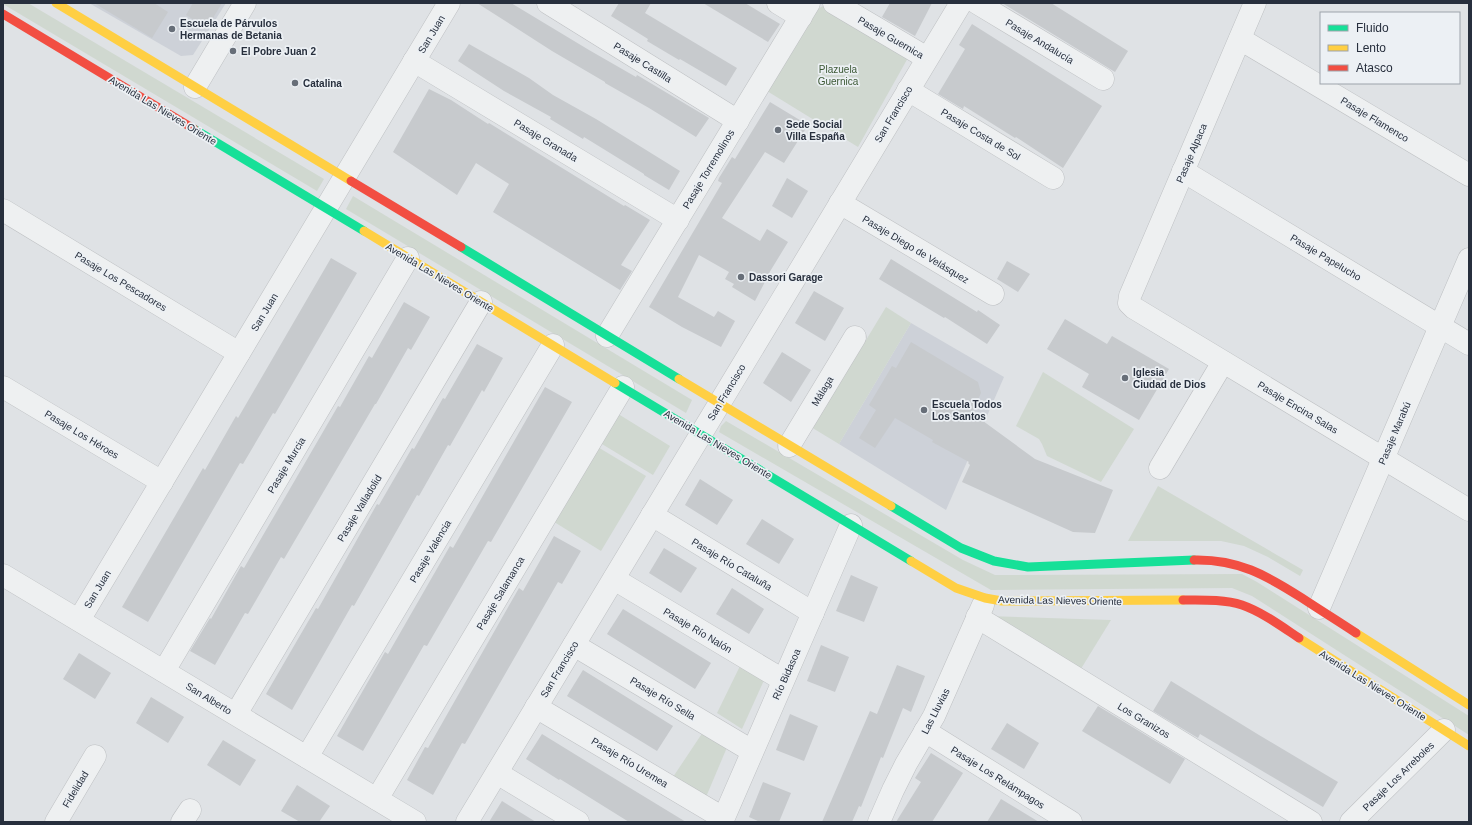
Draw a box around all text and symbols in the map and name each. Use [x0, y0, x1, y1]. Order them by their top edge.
legend [1320, 12, 1460, 84]
street label: San Juan [416, 13, 447, 55]
street label: Pasaje Guernica [856, 14, 926, 61]
street label: Pasaje Andalucía [1004, 17, 1076, 66]
place label: Escuela de Párvulos Hermanas de Betania [180, 18, 282, 41]
text: Fluido [1356, 21, 1389, 35]
marker: Escuela de Párvulos Hermanas de Betania [167, 24, 177, 34]
street label: Pasaje Castilla [612, 40, 674, 85]
text: Lento [1356, 41, 1386, 55]
marker: El Pobre Juan 2 [228, 46, 238, 56]
place label: El Pobre Juan 2 [241, 46, 316, 57]
text: Atasco [1356, 61, 1393, 75]
park label: Plazuela Guernica [818, 64, 859, 87]
street label: Avenida Las Nieves Oriente [107, 74, 219, 147]
marker: Catalina [290, 78, 300, 88]
place label: Catalina [303, 78, 342, 89]
street label: San Francisco [872, 84, 915, 144]
street label: Pasaje Flamenco [1339, 95, 1411, 144]
street label: Pasaje Costa de Sol [939, 106, 1022, 162]
street label: Pasaje Granada [512, 117, 580, 164]
place label: Sede Social Villa España [786, 119, 845, 142]
street label: Pasaje Alpaca [1174, 121, 1209, 185]
marker: Sede Social Villa España [773, 125, 783, 135]
street label: Pasaje Torremolinos [680, 128, 736, 211]
street label: Pasaje Diego de Velásquez [860, 213, 971, 286]
street label: Pasaje Papelucho [1288, 232, 1363, 283]
street label: Avenida Las Nieves Oriente [384, 241, 496, 314]
street label: Pasaje Los Pescadores [73, 250, 169, 313]
marker: Dassori Garage [736, 272, 746, 282]
place label: Dassori Garage [749, 272, 823, 283]
street label: San Juan [249, 291, 280, 333]
street label: San Francisco [705, 362, 748, 422]
place label: Iglesia Ciudad de Dios [1133, 367, 1206, 390]
marker: Iglesia Ciudad de Dios [1120, 373, 1130, 383]
street label: Málaga [809, 374, 836, 408]
street label: Pasaje Encina Salas [1256, 379, 1340, 436]
place label: Escuela Todos Los Santos [932, 399, 1002, 422]
street label: Pasaje Marabú [1376, 400, 1413, 466]
marker: Escuela Todos Los Santos [919, 405, 929, 415]
street label: Pasaje Los Héroes [43, 408, 121, 461]
street label: Avenida Las Nieves Oriente [662, 408, 774, 481]
street label: Pasaje Murcia [265, 435, 308, 495]
street label: Pasaje Valladolid [335, 473, 384, 544]
street label: Pasaje Valencia [407, 518, 454, 585]
street label: Pasaje Río Cataluña [690, 536, 774, 593]
street label: Pasaje Salamanca [474, 554, 527, 632]
street label: San Juan [82, 568, 113, 610]
street label: Avenida Las Nieves Oriente [998, 594, 1122, 607]
street label: Pasaje Río Nalón [662, 606, 734, 655]
street label: San Francisco [538, 639, 581, 699]
street label: Río Bidasoa [770, 647, 803, 701]
street label: Avenida Las Nieves Oriente [1317, 648, 1429, 723]
street label: Pasaje Río Sella [628, 675, 698, 722]
street label: San Alberto [184, 680, 234, 717]
street label: Las Lluvias [919, 686, 952, 736]
street label: Los Granizos [1116, 701, 1172, 740]
street label: Pasaje Río Uremea [590, 735, 670, 790]
street label: Pasaje Los Arreboles [1361, 740, 1436, 813]
street label: Pasaje Los Relámpagos [949, 744, 1047, 811]
street label: Fidelidad [60, 769, 91, 809]

